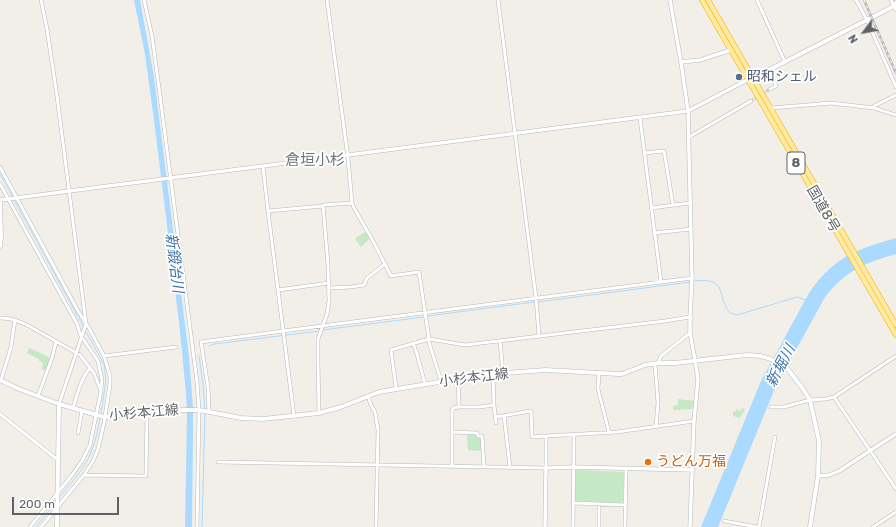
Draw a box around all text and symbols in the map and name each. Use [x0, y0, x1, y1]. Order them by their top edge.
north arrow [844, 12, 884, 52]
text: N [846, 32, 861, 45]
place label: 昭和シェル [747, 69, 817, 85]
marker: 昭和シェル [734, 72, 744, 82]
district label: 倉垣小杉 [285, 152, 345, 170]
road number: 8 [787, 152, 805, 174]
street label: 国道8号 [803, 183, 843, 235]
water label: 新鍛冶川 [161, 232, 187, 294]
water label: 新堀川 [762, 342, 800, 390]
street label: 小杉本江線 [438, 365, 510, 391]
street label: 小杉本江線 [108, 402, 180, 424]
place label: うどん万福 [656, 454, 726, 470]
marker: うどん万福 [643, 457, 653, 467]
scale bar [14, 489, 121, 515]
text: 200 m [19, 497, 55, 511]

